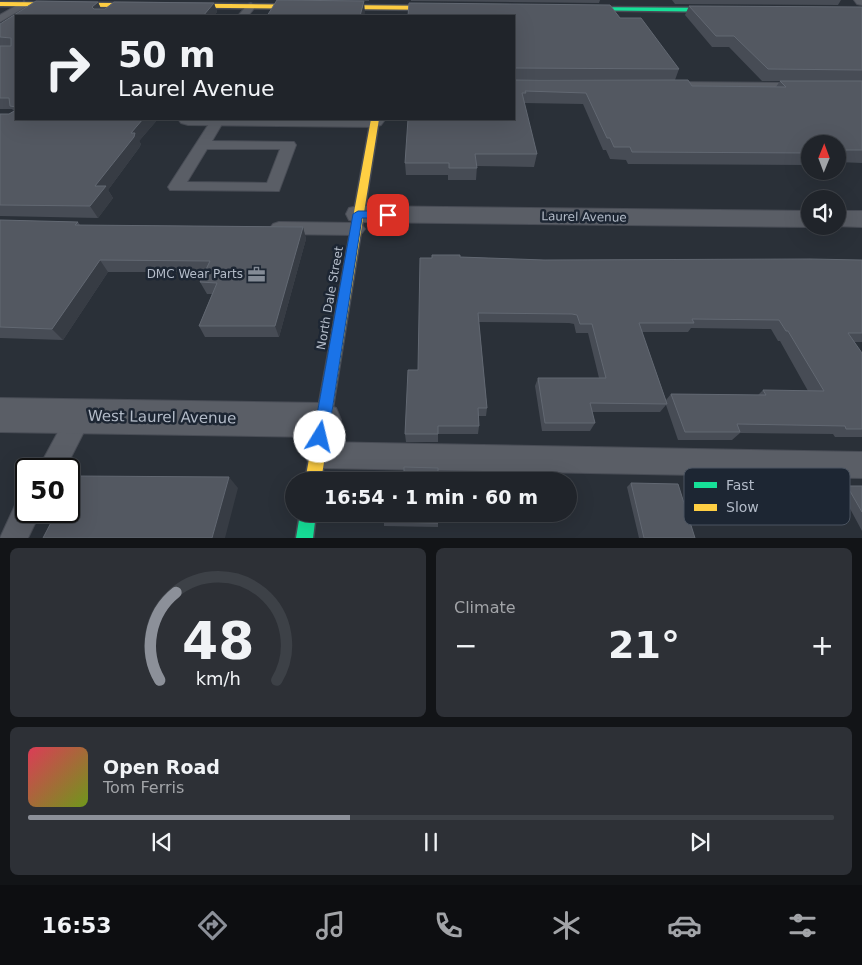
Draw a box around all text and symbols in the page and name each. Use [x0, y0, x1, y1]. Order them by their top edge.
icon: right [35, 35, 100, 100]
text: 50 m [118, 35, 215, 75]
text: Laurel Avenue [118, 76, 275, 101]
north arrow [801, 135, 846, 180]
map controls [801, 135, 846, 235]
button: sound [801, 190, 846, 235]
pin [367, 194, 409, 236]
icon: arrive [374, 201, 402, 229]
street label: Laurel Avenue [541, 209, 627, 225]
street label: North Dale Street [314, 245, 346, 351]
office icon: DMC Wear Parts [247, 264, 267, 284]
place label: DMC Wear Parts [147, 267, 243, 281]
street label: West Laurel Avenue [88, 407, 236, 427]
position arrow [293, 410, 345, 462]
speed limit sign: 50 [15, 458, 80, 523]
legend [684, 468, 850, 525]
text: Fast [726, 477, 755, 493]
text: 16:54 · 1 min · 60 m [324, 486, 538, 508]
text: Slow [726, 499, 759, 515]
text: Climate [454, 598, 516, 617]
text: 48 [182, 611, 254, 671]
text: 21° [608, 623, 680, 667]
text: − [454, 629, 477, 662]
text: + [811, 629, 834, 662]
text: km/h [195, 668, 241, 689]
text: Open Road [103, 756, 220, 778]
text: Tom Ferris [103, 778, 184, 797]
icon: previous [148, 828, 176, 856]
icon: pause [417, 828, 445, 856]
icon: next [686, 828, 714, 856]
icon: directions [195, 908, 230, 943]
icon: music [313, 908, 348, 943]
icon: phone [431, 908, 466, 943]
icon: climate [549, 908, 584, 943]
icon: car [667, 908, 702, 943]
icon: filters [785, 908, 820, 943]
text: 16:53 [42, 913, 112, 938]

